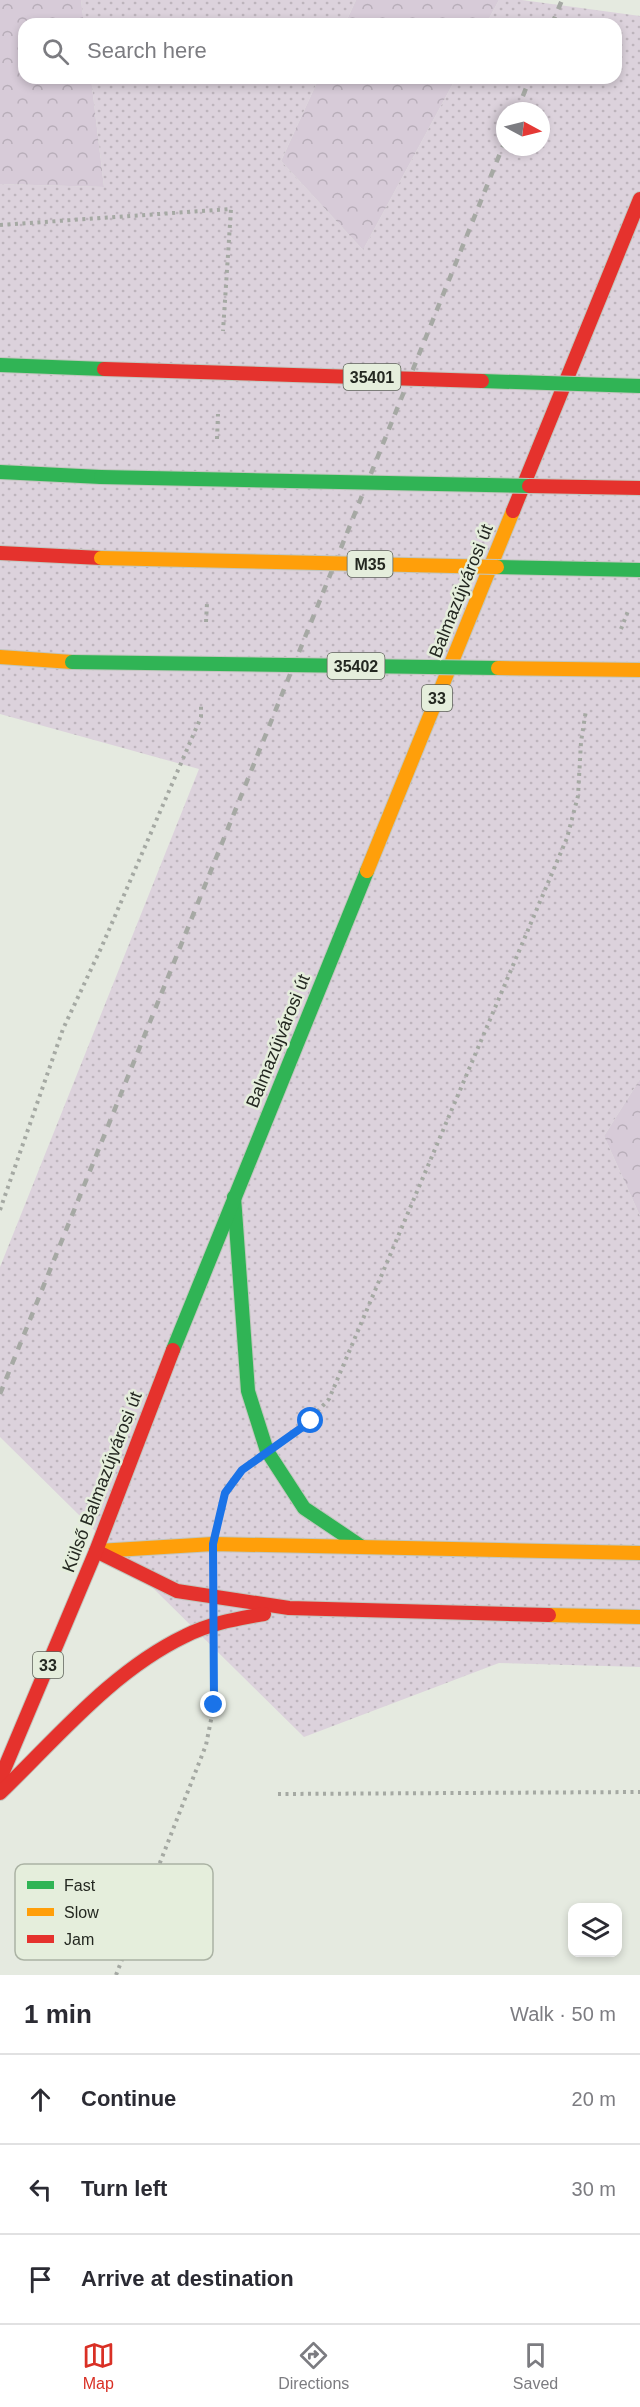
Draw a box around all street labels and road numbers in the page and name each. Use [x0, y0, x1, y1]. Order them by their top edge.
road number: 35401 [344, 364, 400, 390]
street label: Balmazújvárosi út [425, 521, 497, 661]
road number: M35 [348, 551, 392, 577]
road number: 35402 [328, 653, 385, 679]
road number: 33 [422, 685, 452, 711]
street label: Balmazújvárosi út [242, 971, 314, 1111]
street label: Külső Balmazújvárosi út [58, 1389, 146, 1575]
road number: 33 [33, 1652, 63, 1678]

